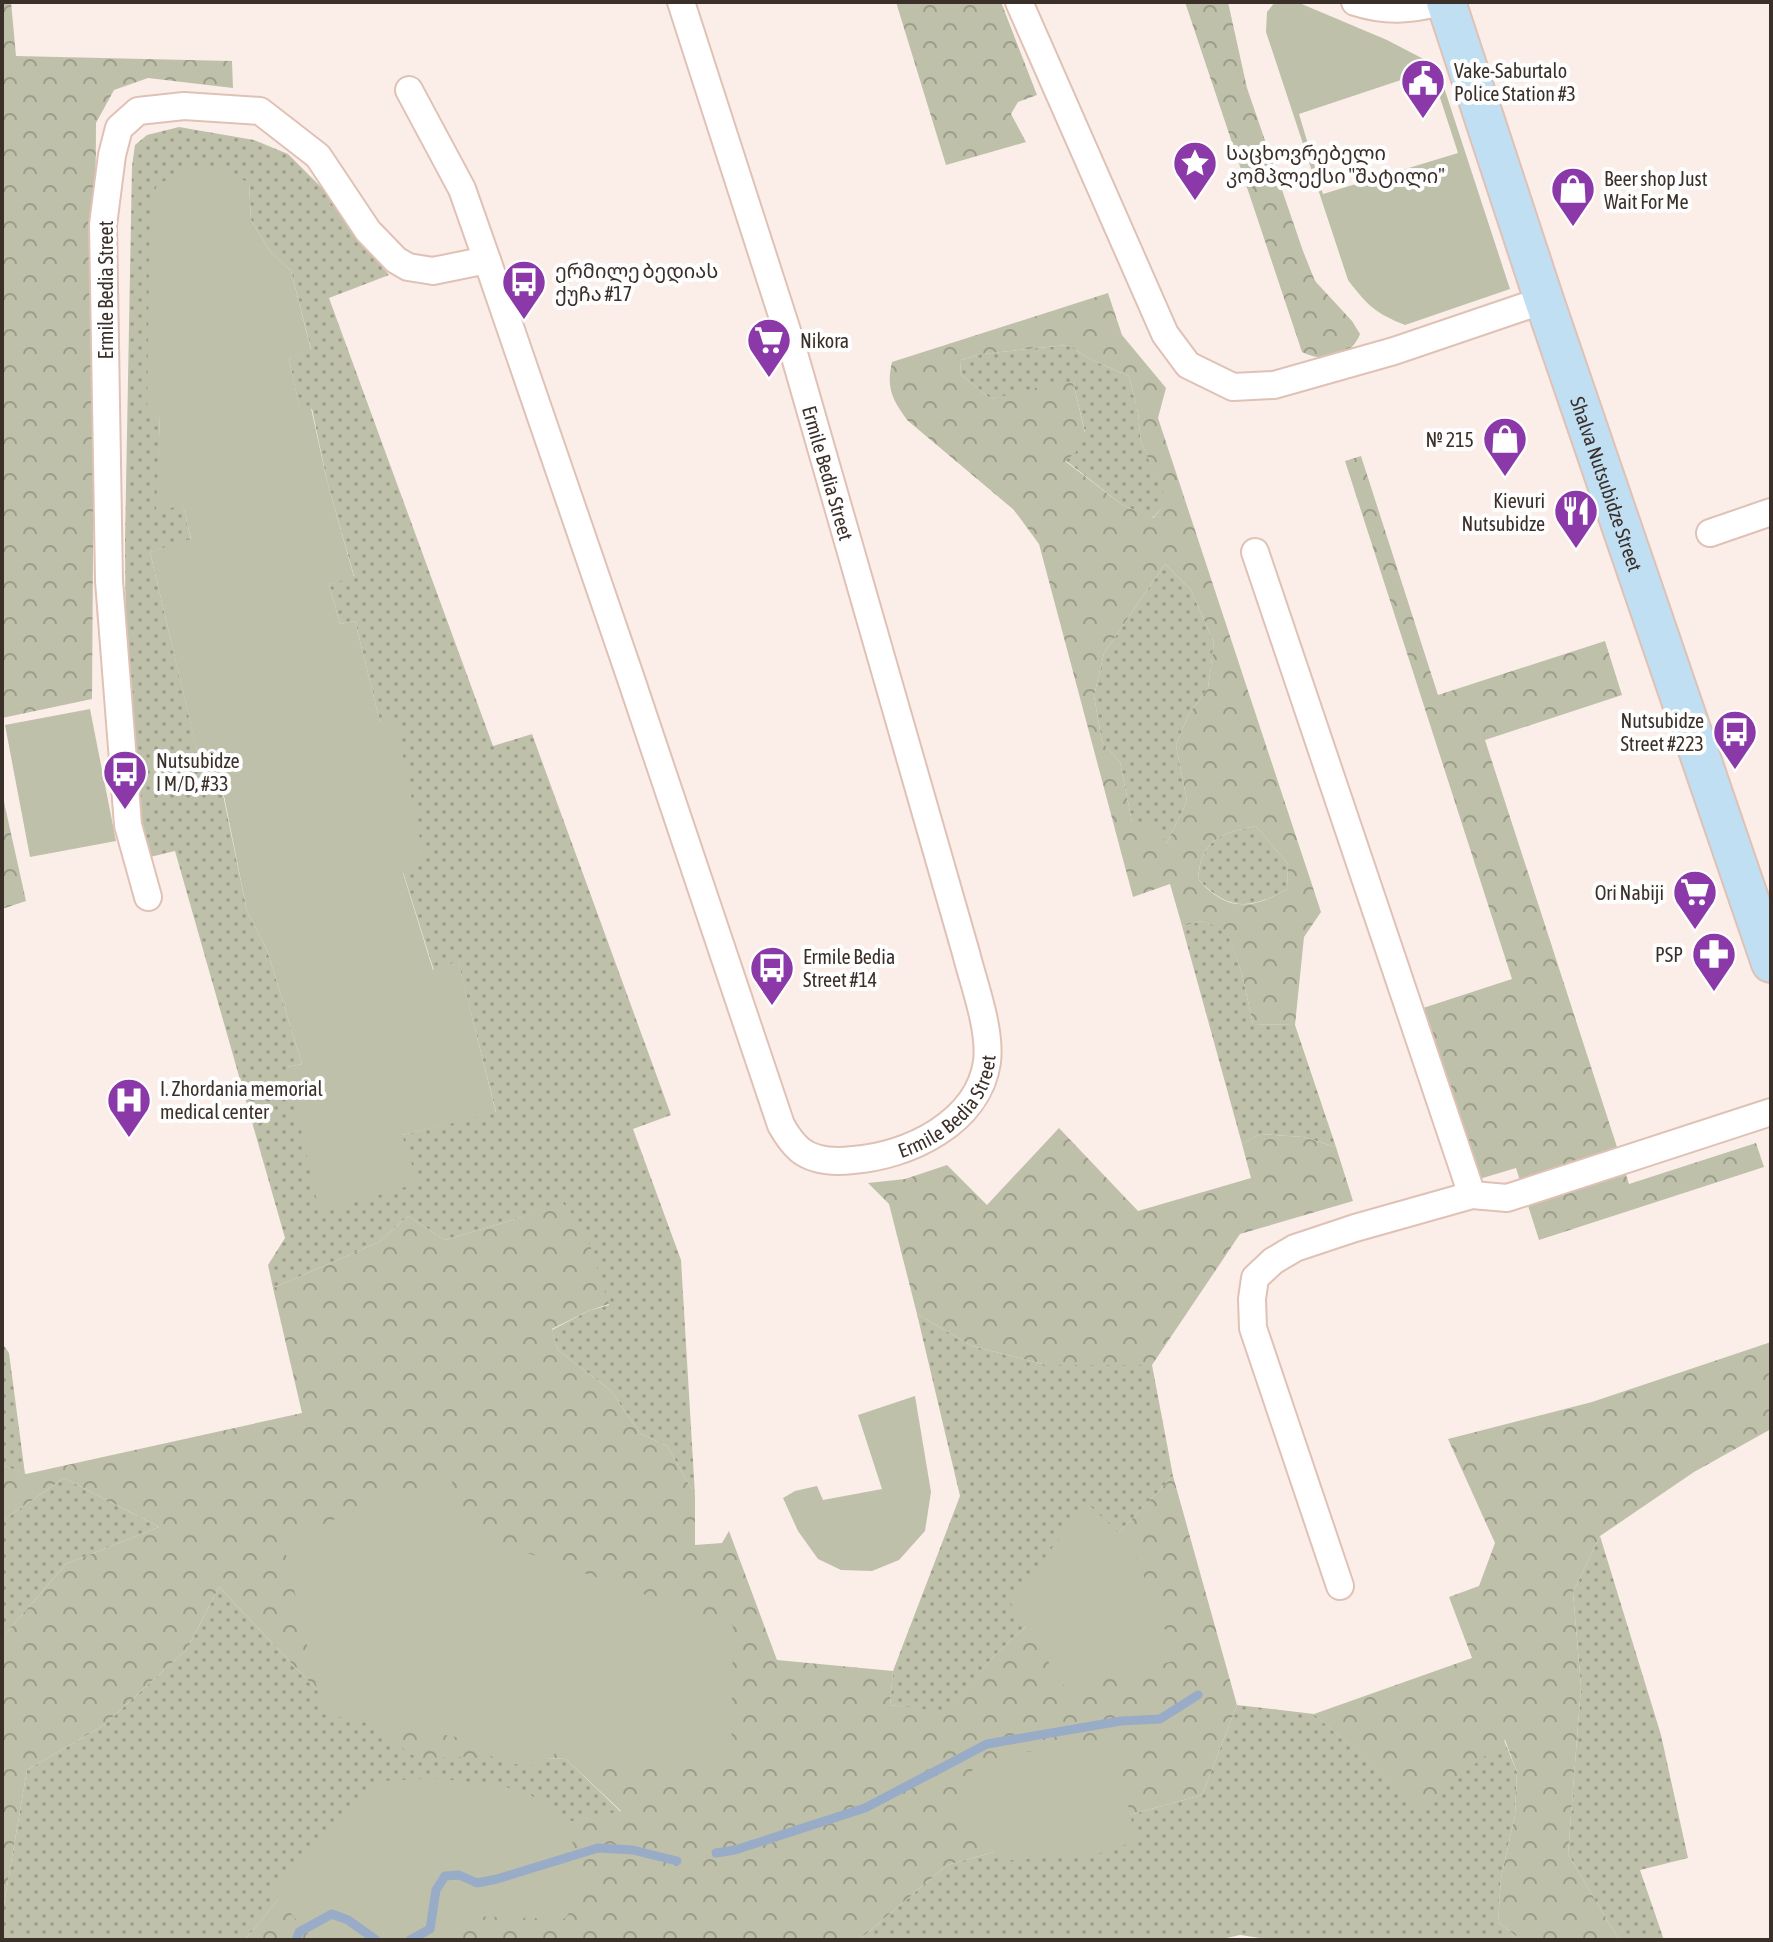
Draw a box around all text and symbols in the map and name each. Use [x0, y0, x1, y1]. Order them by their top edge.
public building icon: Vake-Saburtalo Police Station #3 [1399, 57, 1447, 120]
place label: Vake-Saburtalo Police Station #3 [1454, 59, 1576, 105]
place icon: საცხოვრებელი კომპლექსი "შატილი" [1171, 139, 1219, 202]
place label: საცხოვრებელი კომპლექსი "შატილი" [1226, 141, 1445, 189]
shop icon: Beer shop Just Wait For Me [1549, 165, 1597, 228]
place label: Beer shop Just Wait For Me [1604, 167, 1708, 213]
street label: Ermile Bedia Street [94, 220, 117, 359]
bus stop icon: ერმილე ბედიას ქუჩა #17 [500, 258, 548, 321]
place label: ერმილე ბედიას ქუჩა #17 [555, 259, 718, 306]
supermarket icon: Nikora [745, 316, 793, 379]
place label: Nikora [800, 329, 849, 352]
street label: Shalva Nutsubidze Street [1566, 394, 1648, 574]
street label: Ermile Bedia Street [798, 403, 858, 543]
shop icon: № 215 [1481, 415, 1529, 478]
place label: № 215 [1425, 428, 1474, 451]
restaurant icon: Kievuri Nutsubidze [1552, 487, 1600, 550]
place label: Kievuri Nutsubidze [1461, 489, 1545, 535]
bus stop icon: Nutsubidze Street #223 [1711, 708, 1759, 771]
place label: Nutsubidze Street #223 [1620, 709, 1704, 755]
bus stop icon: Nutsubidze I M/D, #33 [101, 748, 149, 811]
place label: Nutsubidze I M/D, #33 [156, 749, 240, 795]
supermarket icon: Ori Nabiji [1671, 868, 1719, 931]
place label: Ori Nabiji [1595, 881, 1664, 904]
pharmacy icon: PSP [1690, 930, 1738, 993]
place label: PSP [1655, 943, 1683, 966]
bus stop icon: Ermile Bedia Street #14 [748, 944, 796, 1007]
place label: Ermile Bedia Street #14 [803, 945, 895, 991]
street label: Ermile Bedia Street [895, 1054, 999, 1162]
hospital icon: I. Zhordania memorial medical center [105, 1076, 153, 1139]
place label: I. Zhordania memorial medical center [160, 1077, 324, 1123]

